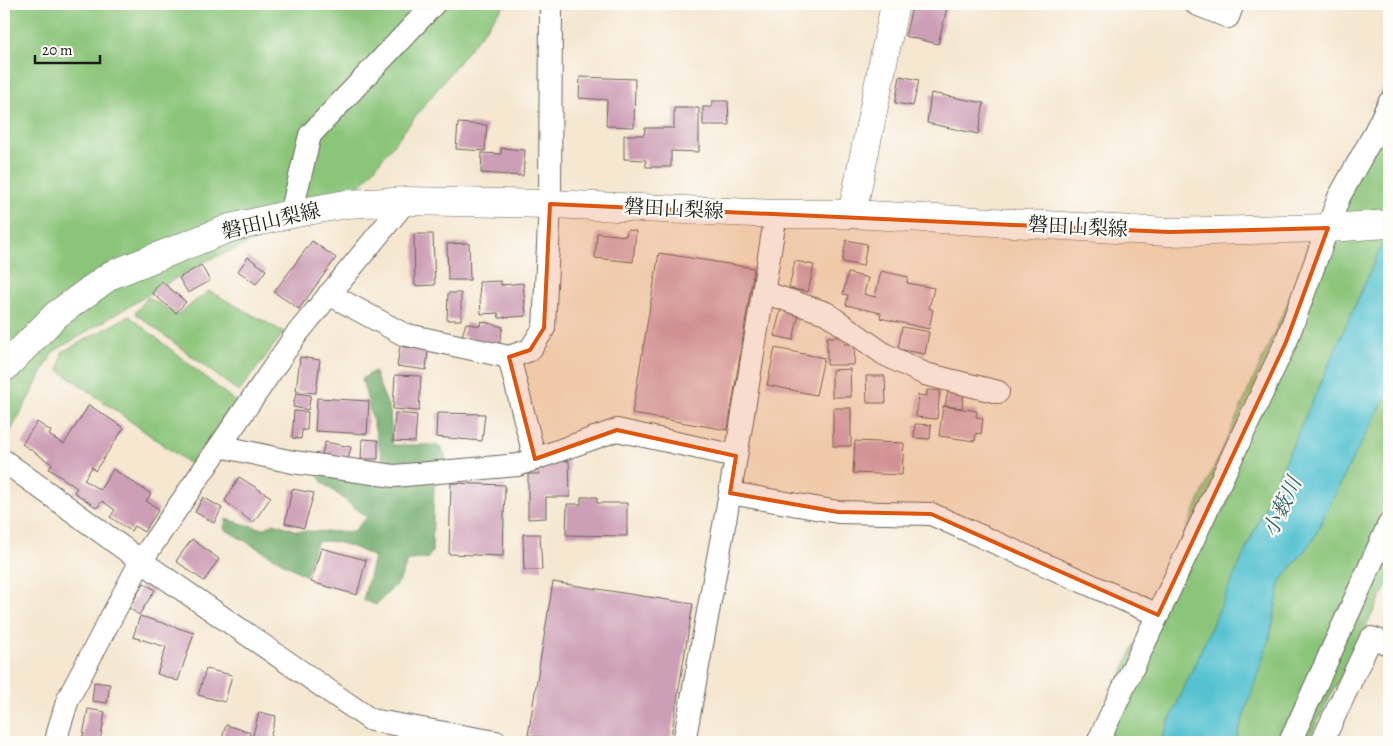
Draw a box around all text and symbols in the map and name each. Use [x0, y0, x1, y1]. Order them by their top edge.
scale bar [35, 32, 100, 64]
text: 20 m [42, 40, 73, 60]
street label: 磐田山梨線 [623, 193, 725, 225]
street label: 磐田山梨線 [219, 197, 323, 245]
street label: 磐田山梨線 [1027, 211, 1129, 243]
water label: 小薮川 [1256, 471, 1309, 541]

